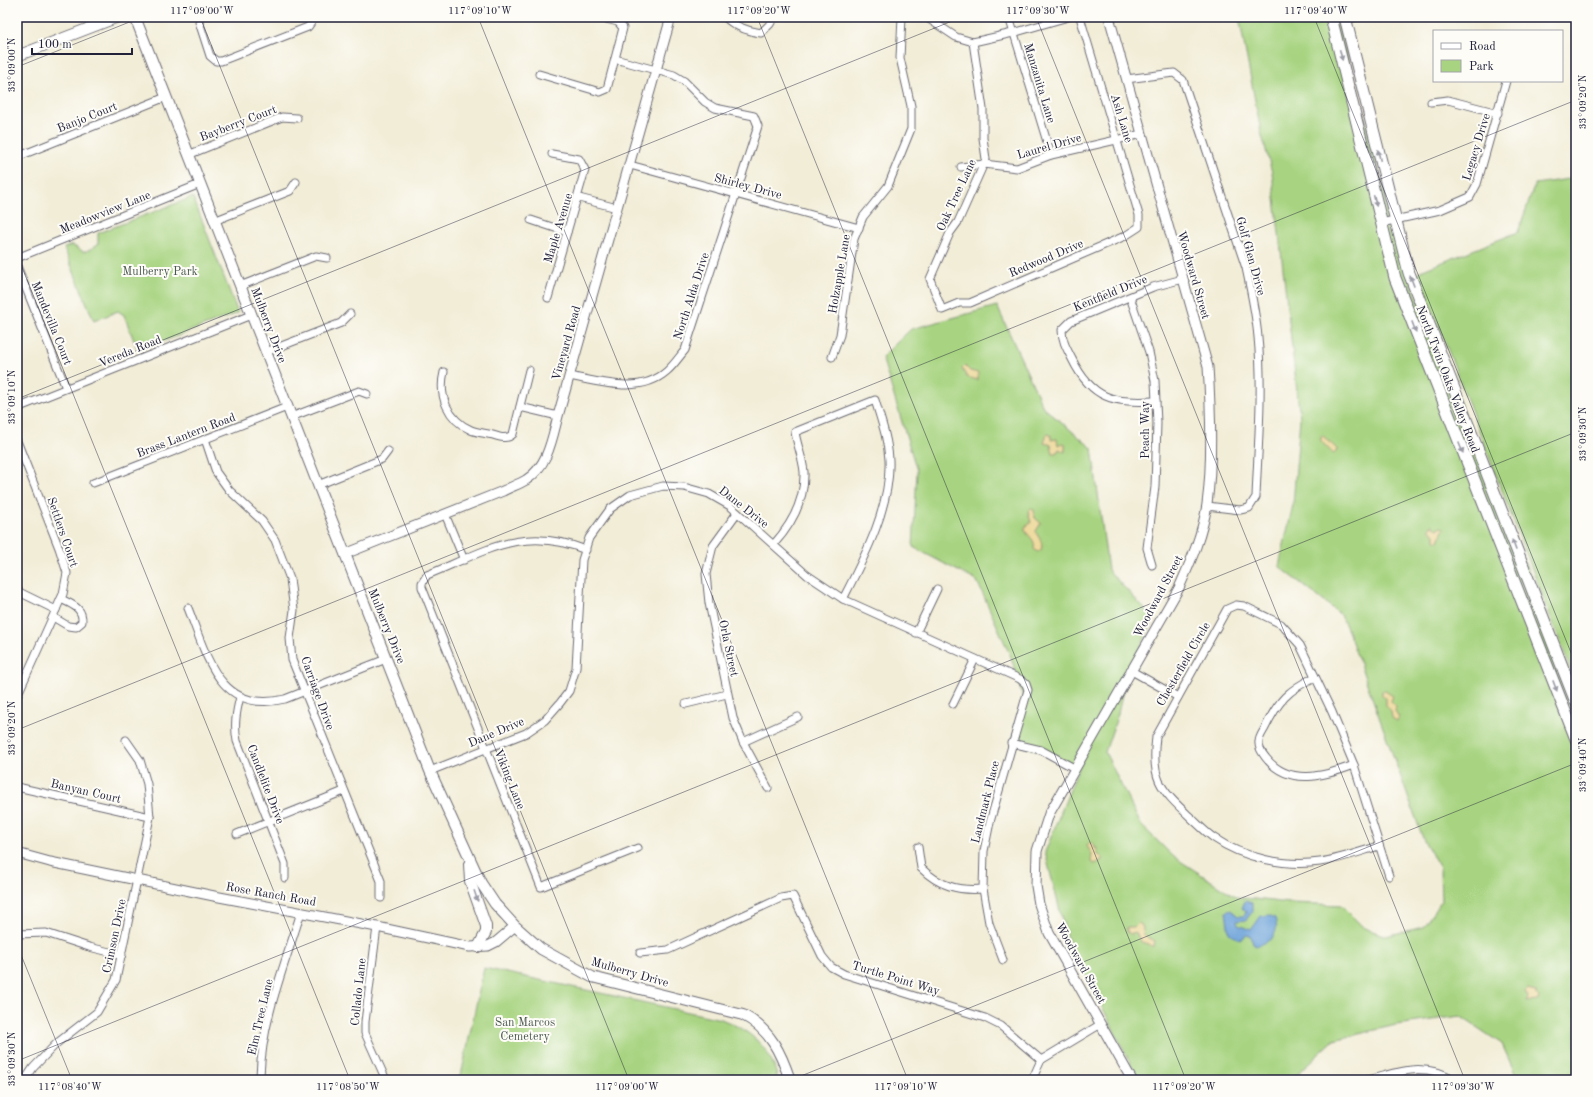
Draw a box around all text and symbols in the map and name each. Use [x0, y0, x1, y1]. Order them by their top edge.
text: 117°09'00"W [170, 6, 234, 16]
text: 117°09'10"W [448, 6, 512, 16]
text: 117°09'20"W [727, 6, 791, 16]
text: 117°09'30"W [1006, 6, 1070, 16]
text: 117°09'40"W [1284, 6, 1348, 16]
scale bar [32, 30, 132, 56]
legend [1433, 30, 1563, 82]
text: 33°09'00"N [7, 37, 17, 92]
text: 100 m [38, 39, 72, 51]
text: Road [1469, 41, 1496, 53]
street label: Manzanita Lane [1021, 42, 1057, 125]
one-way arrow [1338, 49, 1344, 61]
text: Park [1469, 61, 1494, 73]
text: 33°09'20"N [1578, 74, 1588, 129]
street label: Ash Lane [1108, 93, 1134, 145]
street label: Banjo Court [56, 100, 119, 135]
street label: Bayberry Court [198, 104, 278, 144]
street label: Legacy Drive [1461, 112, 1493, 182]
street label: Laurel Drive [1016, 132, 1083, 162]
one-way arrow [1375, 149, 1381, 161]
street label: Oak Tree Lane [935, 157, 979, 233]
street label: Shirley Drive [713, 172, 783, 202]
street label: Meadowview Lane [58, 189, 153, 237]
street label: Maple Avenue [543, 191, 575, 265]
one-way arrow [1373, 195, 1379, 207]
street label: Golf Glen Drive [1233, 216, 1267, 297]
street label: Woodward Street [1175, 230, 1211, 321]
street label: Holzapple Lane [827, 233, 853, 315]
street label: Redwood Drive [1007, 238, 1086, 280]
street label: North Alda Drive [672, 251, 712, 341]
park label: Mulberry Park [122, 266, 198, 278]
street label: Kentfield Drive [1072, 273, 1150, 314]
one-way arrow [1408, 274, 1414, 286]
street label: Mandevilla Court [29, 280, 73, 367]
street label: Mulberry Drive [248, 286, 288, 365]
street label: North Twin Oaks Valley Road [1413, 304, 1481, 455]
street label: Vineyard Road [551, 305, 583, 382]
one-way arrow [1411, 321, 1417, 333]
street label: Vereda Road [97, 334, 163, 370]
text: 33°09'10"N [7, 369, 17, 424]
street label: Peach Way [1140, 400, 1152, 459]
text: 33°09'30"N [1578, 406, 1588, 461]
street label: Brass Lantern Road [135, 412, 237, 460]
one-way arrow [1459, 442, 1465, 454]
street label: Dane Drive [716, 485, 771, 531]
street label: Settlers Court [44, 496, 80, 569]
one-way arrow [1511, 539, 1517, 551]
street label: Woodward Street [1132, 553, 1186, 639]
street label: Mulberry Drive [366, 587, 407, 666]
street label: Orla Street [716, 619, 740, 678]
street label: Chesterfield Circle [1155, 620, 1213, 709]
street label: Carriage Drive [298, 655, 336, 732]
one-way arrow [1553, 680, 1559, 692]
text: 33°09'20"N [7, 700, 17, 755]
street label: Dane Drive [467, 716, 527, 750]
text: 33°09'40"N [1578, 737, 1588, 792]
street label: Candlelite Drive [244, 743, 286, 826]
street label: Viking Lane [492, 748, 527, 812]
street label: Landmark Place [970, 759, 1002, 845]
street label: Banyan Court [49, 778, 122, 806]
street label: Rose Ranch Road [225, 881, 317, 909]
one-way arrow [473, 891, 479, 903]
street label: Crimson Drive [101, 898, 129, 974]
street label: Woodward Street [1053, 921, 1107, 1006]
street label: Mulberry Drive [590, 956, 670, 990]
street label: Collado Lane [349, 957, 369, 1027]
street label: Turtle Point Way [850, 960, 942, 998]
street label: Elm Tree Lane [246, 977, 276, 1057]
park label: San Marcos Cemetery [495, 1017, 555, 1043]
text: 33°09'30"N [7, 1031, 17, 1086]
text: 117°08'40"W [38, 1082, 102, 1092]
text: 117°08'50"W [316, 1082, 380, 1092]
text: 117°09'00"W [595, 1082, 659, 1092]
text: 117°09'10"W [874, 1082, 938, 1092]
text: 117°09'20"W [1152, 1082, 1216, 1092]
text: 117°09'30"W [1431, 1082, 1495, 1092]

